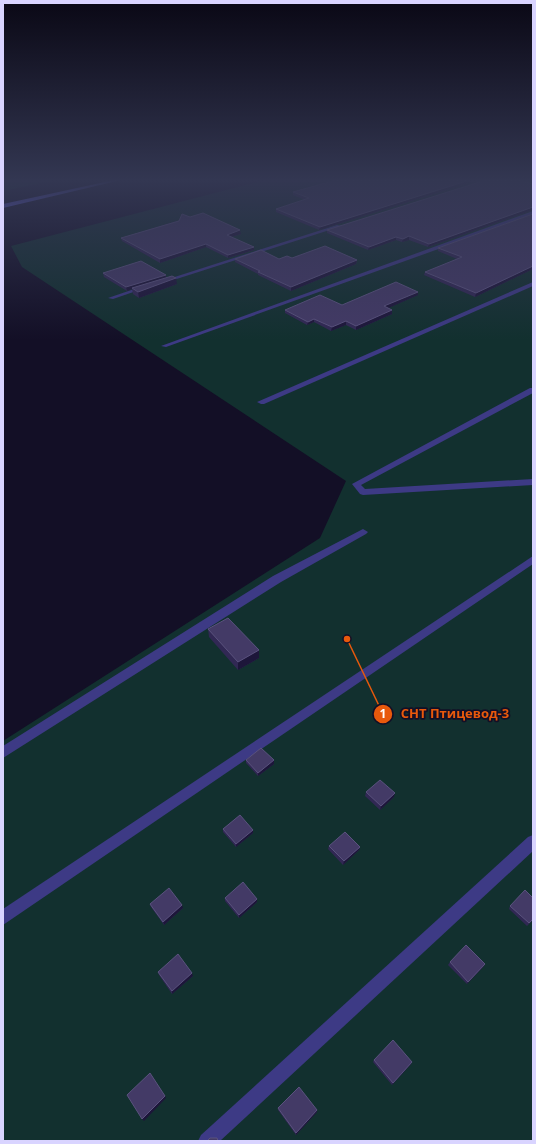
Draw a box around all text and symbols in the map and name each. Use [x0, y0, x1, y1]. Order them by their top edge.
callout: СНТ Птицевод-3 [373, 701, 517, 726]
text: СНТ Птицевод-3 [401, 704, 509, 722]
text: 1 [380, 705, 386, 722]

